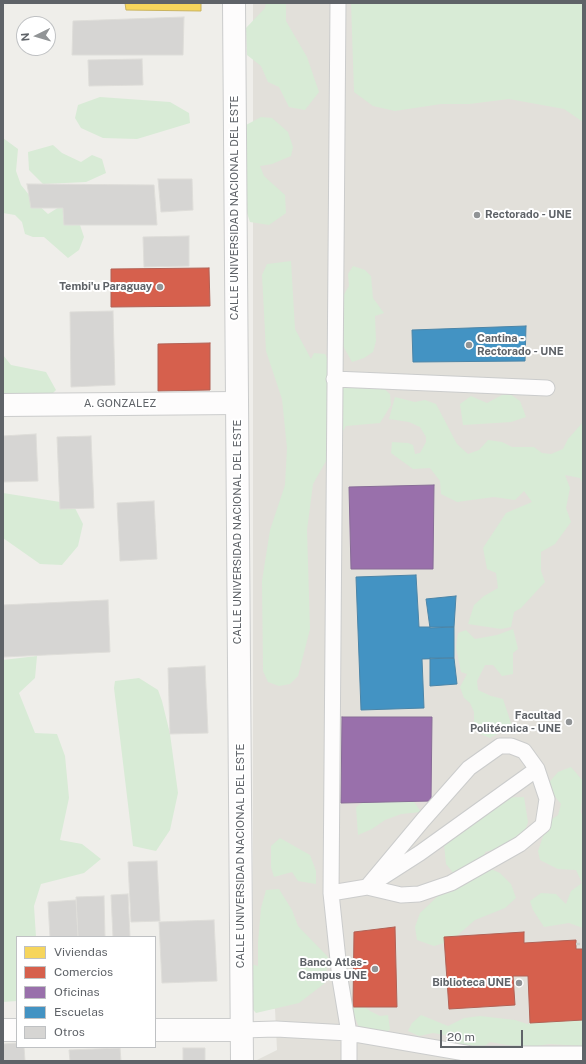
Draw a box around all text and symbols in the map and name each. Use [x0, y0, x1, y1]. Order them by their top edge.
north arrow [16, 16, 56, 56]
text: N [19, 32, 31, 42]
street label: CALLE UNIVERSIDAD NACIONAL DEL ESTE [228, 96, 242, 320]
place label: Rectorado - UNE [485, 208, 572, 222]
marker: Rectorado - UNE [472, 210, 482, 220]
place label: Tembi'u Paraguay [59, 280, 152, 294]
marker: Tembi'u Paraguay [155, 282, 165, 292]
place label: Cantina - Rectorado - UNE [477, 332, 564, 358]
marker: Cantina - Rectorado - UNE [464, 340, 474, 350]
street label: A. GONZALEZ [84, 397, 156, 411]
street label: CALLE UNIVERSIDAD NACIONAL DEL ESTE [231, 420, 245, 644]
place label: Facultad Politécnica - UNE [470, 709, 561, 735]
marker: Facultad Politécnica - UNE [564, 717, 574, 727]
street label: CALLE UNIVERSIDAD NACIONAL DEL ESTE [234, 744, 248, 968]
legend [16, 936, 156, 1048]
text: Viviendas [54, 945, 108, 959]
place label: Banco Atlas- Campus UNE [298, 956, 367, 982]
marker: Banco Atlas- Campus UNE [370, 964, 380, 974]
text: Comercios [54, 965, 113, 979]
place label: Biblioteca UNE [432, 976, 511, 990]
marker: Biblioteca UNE [514, 978, 524, 988]
text: Oficinas [54, 985, 100, 999]
text: Escuelas [54, 1005, 104, 1019]
scale bar [442, 1022, 525, 1048]
text: Otros [54, 1025, 85, 1039]
text: 20 m [447, 1030, 475, 1044]

